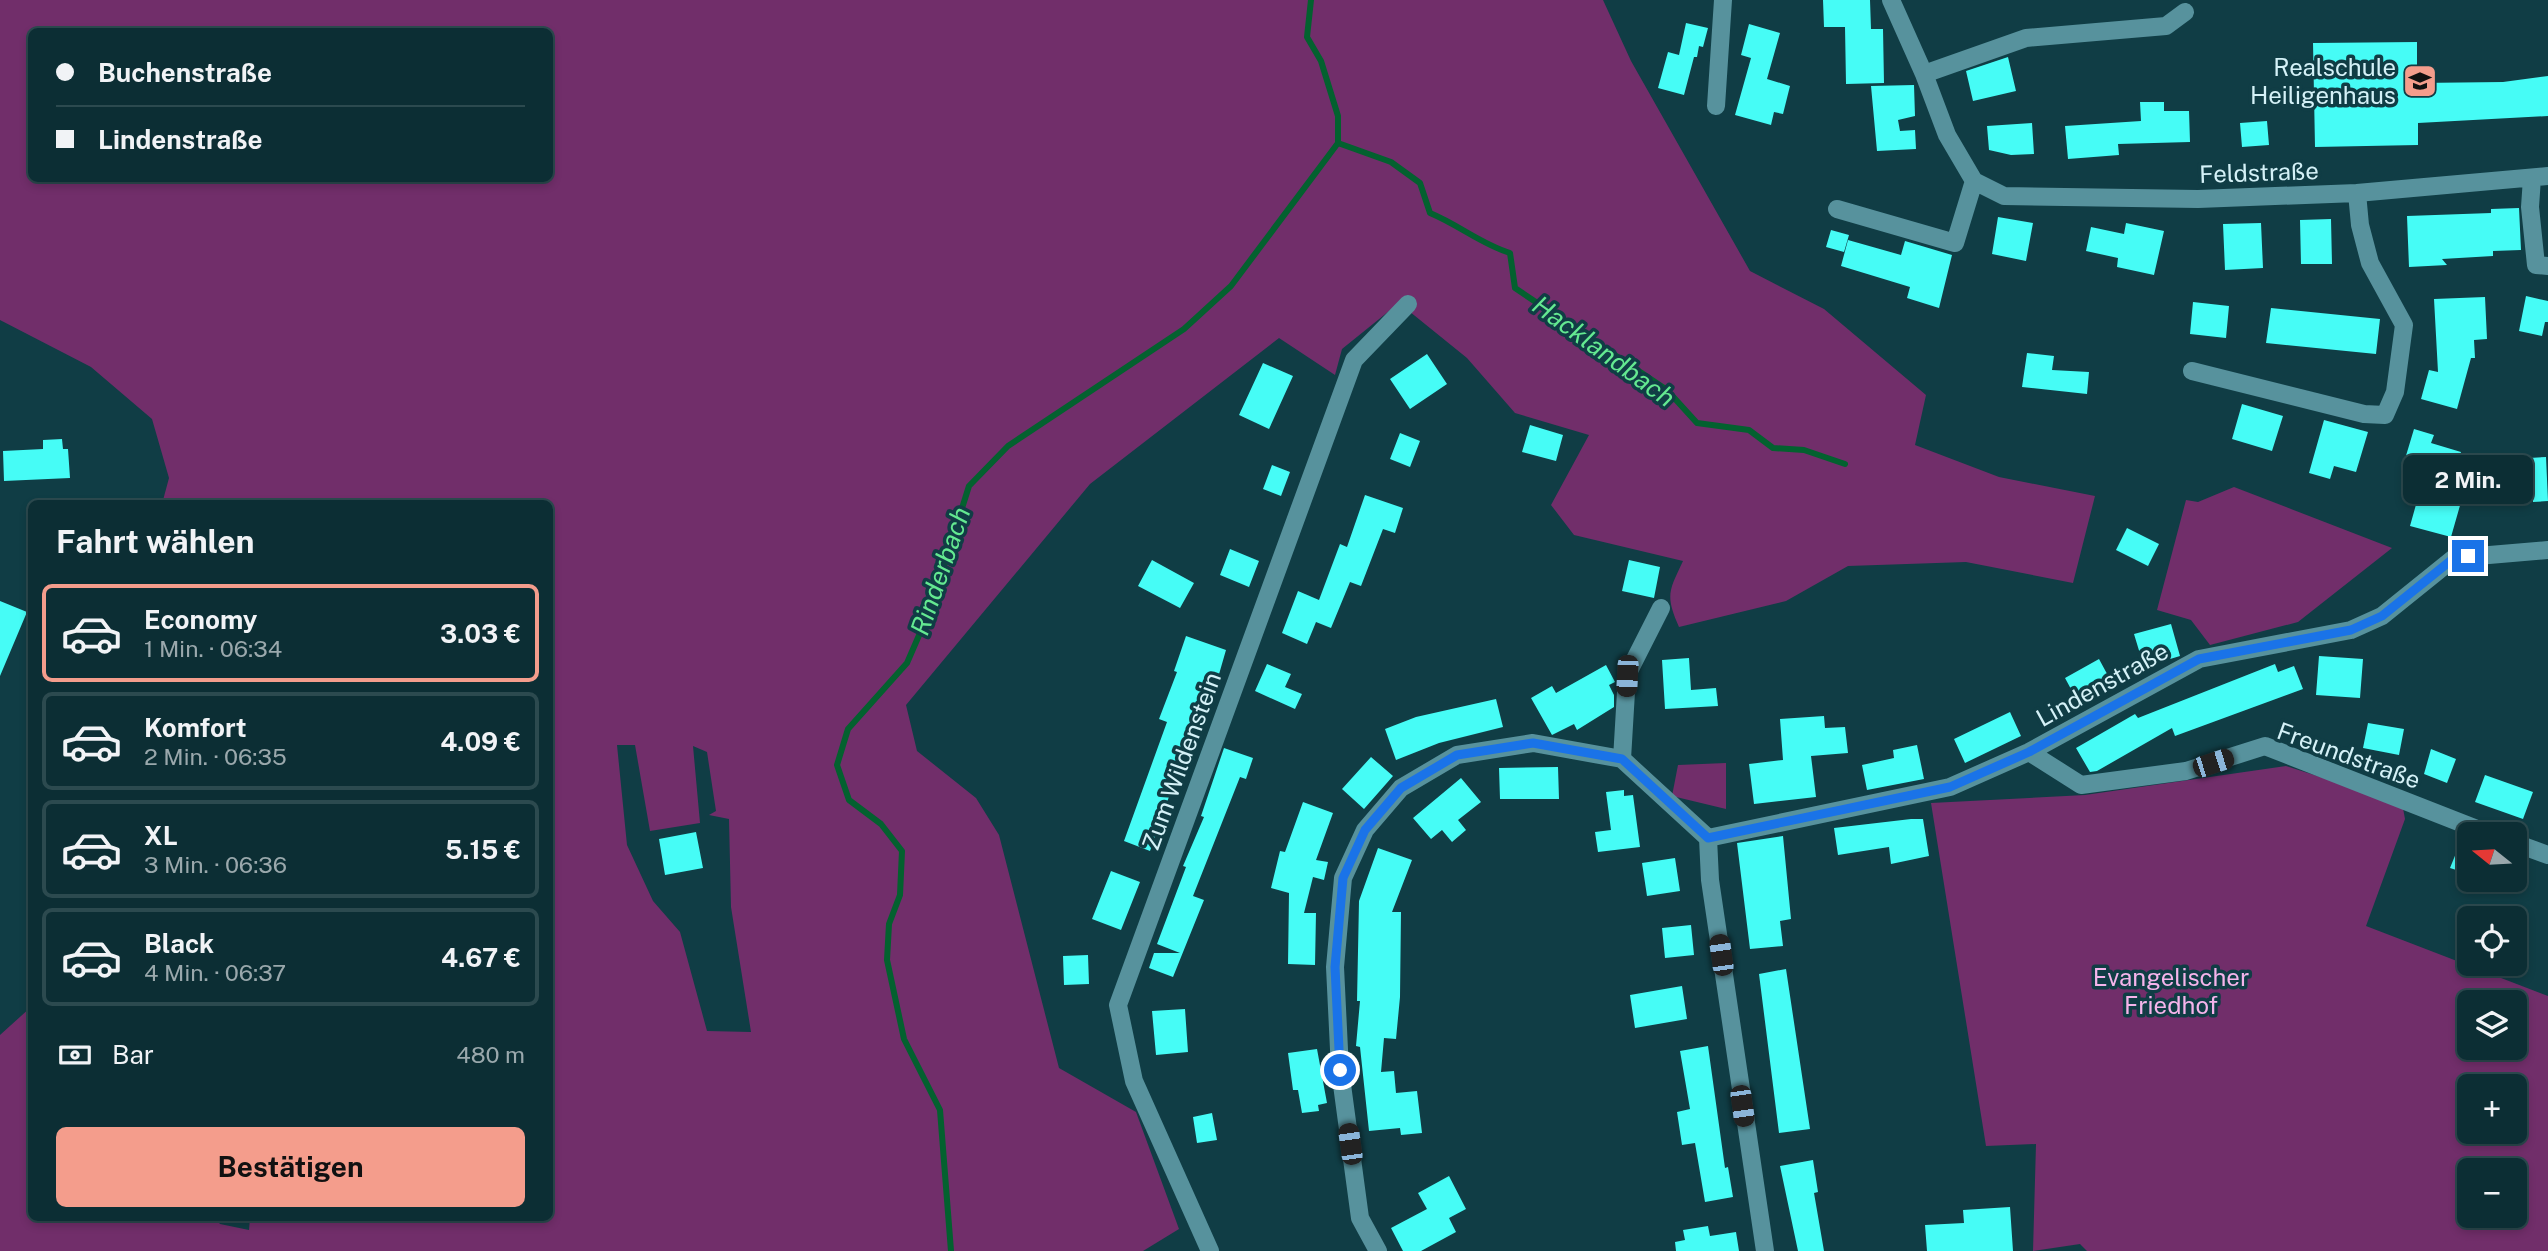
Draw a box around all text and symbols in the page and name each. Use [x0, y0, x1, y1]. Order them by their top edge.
place label: Realschule Heiligenhaus [2250, 53, 2396, 109]
text: Buchenstraße [98, 57, 272, 88]
school or university icon: Realschule Heiligenhaus [2401, 62, 2439, 100]
text: Lindenstraße [98, 124, 262, 155]
street label: Feldstraße [2199, 156, 2319, 188]
water label: Hacklandbach [1527, 289, 1681, 413]
callout: 2 Min. [2403, 454, 2533, 504]
text: 2 Min. [2435, 466, 2501, 493]
water label: Rinderbach [904, 503, 976, 639]
text: Fahrt wählen [56, 523, 255, 560]
route end [2452, 540, 2484, 572]
icon: car [60, 602, 123, 665]
text: Economy [144, 604, 257, 635]
text: 3.03 € [440, 618, 521, 649]
text: 1 Min. · 06:34 [144, 635, 282, 662]
street label: Lindenstraße [2031, 636, 2173, 732]
car [1616, 654, 1639, 698]
street label: Zum Wildenstein [1136, 668, 1226, 854]
icon: car [60, 710, 123, 773]
text: Komfort [144, 712, 246, 743]
street label: Freundstraße [2274, 716, 2424, 794]
text: 4.09 € [440, 726, 521, 757]
text: 2 Min. · 06:35 [144, 743, 287, 770]
car [2190, 747, 2237, 779]
icon: car [60, 818, 123, 881]
text: XL [144, 820, 178, 851]
north arrow [2457, 822, 2527, 892]
map controls [2457, 822, 2527, 1228]
text: 5.15 € [445, 834, 521, 865]
text: 3 Min. · 06:36 [144, 851, 287, 878]
button: locate [2457, 906, 2527, 976]
icon: car [60, 926, 123, 989]
text: Black [144, 928, 214, 959]
car [1708, 933, 1735, 977]
text: 4.67 € [441, 942, 521, 973]
text: 4 Min. · 06:37 [144, 959, 286, 986]
park label: Evangelischer Friedhof [2093, 963, 2249, 1019]
button: layers [2457, 990, 2527, 1060]
icon: cash [56, 1036, 94, 1074]
text: Bar [112, 1039, 154, 1070]
text: 480 m [456, 1041, 525, 1068]
route start [1324, 1054, 1356, 1086]
button: + [2457, 1074, 2527, 1144]
car [1729, 1084, 1756, 1128]
car [1337, 1122, 1364, 1166]
button: Bestätigen [56, 1127, 525, 1207]
button: − [2457, 1158, 2527, 1228]

